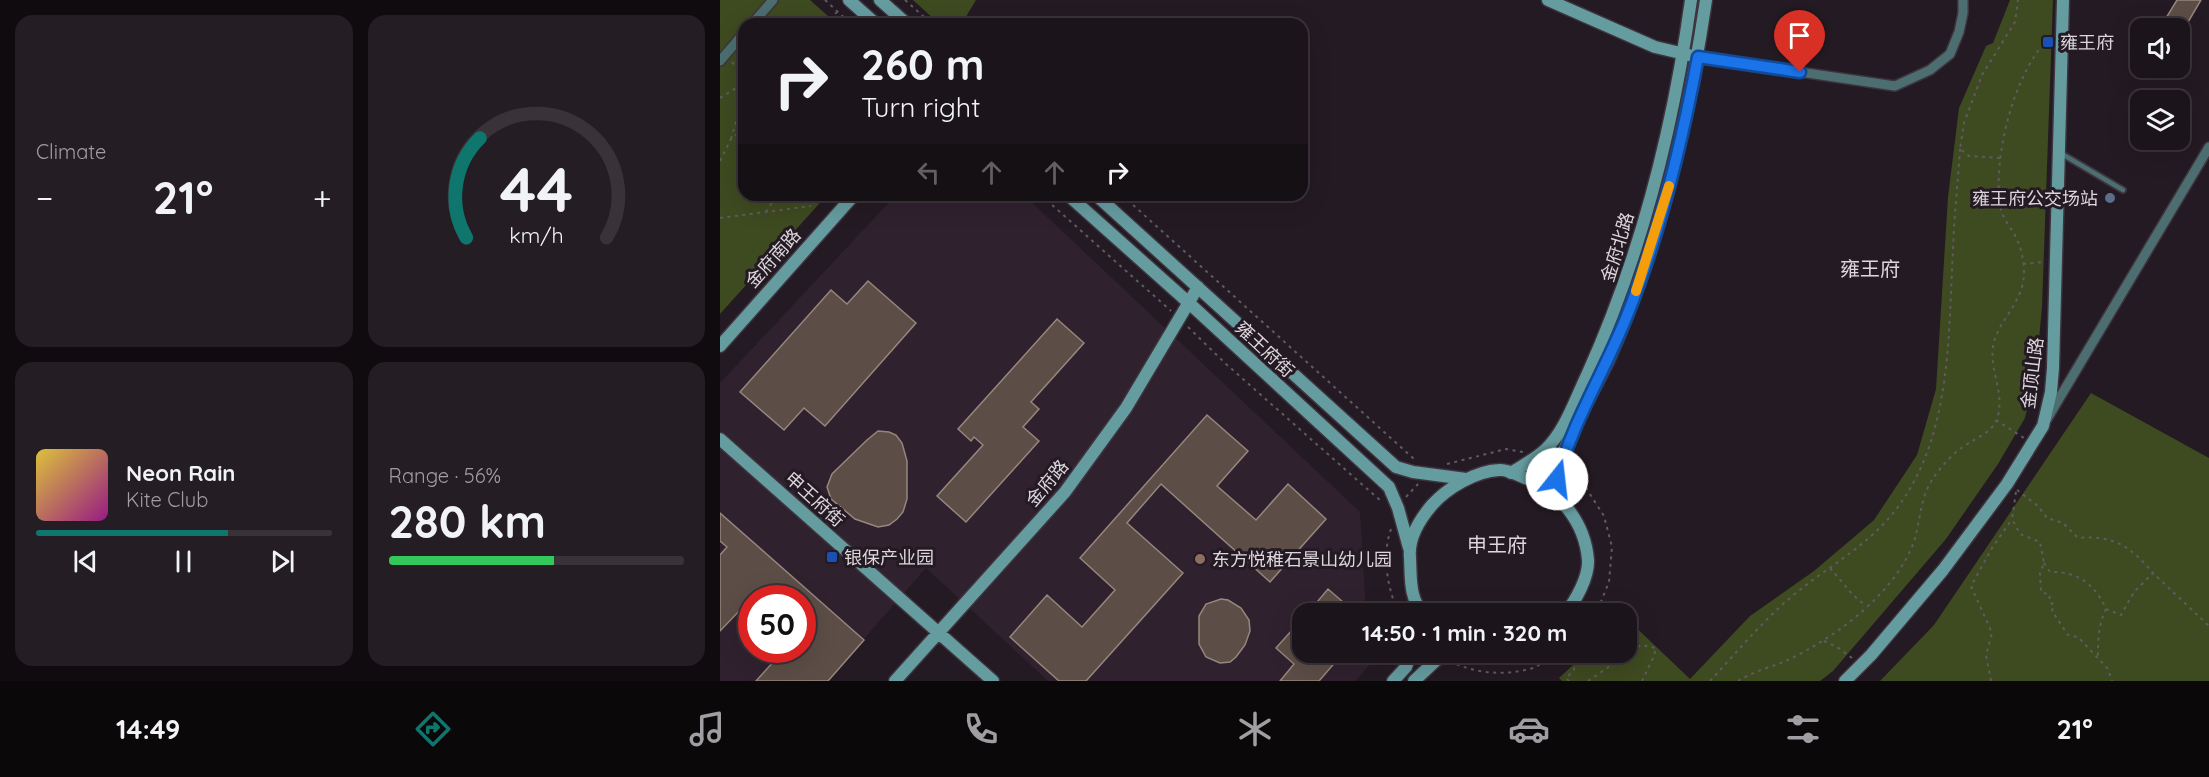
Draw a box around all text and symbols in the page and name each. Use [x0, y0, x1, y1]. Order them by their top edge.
pin [1774, 10, 1825, 72]
map controls [2130, 18, 2190, 150]
button: sound [2130, 18, 2190, 78]
icon: arrive [1783, 19, 1816, 52]
place label: 雍王府 [2060, 31, 2114, 54]
marker: 雍王府 [2041, 35, 2055, 49]
text: 260 m [861, 38, 984, 91]
icon: right [762, 42, 840, 120]
text: Turn right [861, 90, 980, 124]
button: layers [2130, 90, 2190, 150]
text: Climate [36, 139, 106, 164]
text: 44 [500, 150, 573, 228]
icon: left [912, 156, 945, 189]
icon: ahead [975, 156, 1008, 189]
icon: ahead [1038, 156, 1071, 189]
icon: right [1101, 156, 1134, 189]
text: 21° [153, 169, 213, 225]
text: − [36, 177, 53, 218]
text: + [313, 177, 331, 218]
place label: 雍王府公交场站 [1972, 187, 2098, 210]
marker: 雍王府公交场站 [2103, 191, 2117, 205]
street label: 金府北路 [1595, 209, 1639, 285]
text: km/h [509, 222, 563, 248]
street label: 金府南路 [740, 224, 806, 292]
district label: 雍王府 [1840, 256, 1900, 281]
street label: 雍王府街 [1231, 316, 1299, 382]
street label: 金顶山路 [2016, 336, 2048, 410]
position arrow [1525, 447, 1589, 511]
street label: 金府路 [1021, 455, 1073, 511]
text: Neon Rain [126, 459, 235, 487]
text: Range · 56% [389, 463, 501, 488]
street label: 申王府街 [781, 466, 849, 532]
text: Kite Club [126, 487, 208, 512]
text: 280 km [389, 493, 546, 549]
district label: 申王府 [1467, 532, 1527, 557]
icon: previous [69, 545, 102, 578]
icon: pause [167, 545, 200, 578]
icon: next [266, 545, 299, 578]
place label: 银保产业园 [844, 546, 934, 569]
place label: 东方悦稚石景山幼儿园 [1212, 548, 1392, 571]
marker: 银保产业园 [825, 550, 839, 564]
marker: 东方悦稚石景山幼儿园 [1193, 552, 1207, 566]
speed limit sign: 50 [738, 585, 816, 663]
text: 14:50 · 1 min · 320 m [1362, 619, 1567, 647]
icon: directions [412, 708, 454, 750]
icon: music [686, 708, 728, 750]
icon: phone [960, 708, 1002, 750]
icon: climate [1234, 708, 1276, 750]
icon: car [1508, 708, 1550, 750]
icon: filters [1782, 708, 1824, 750]
text: 14:49 [116, 712, 180, 746]
text: 21° [2056, 712, 2093, 746]

